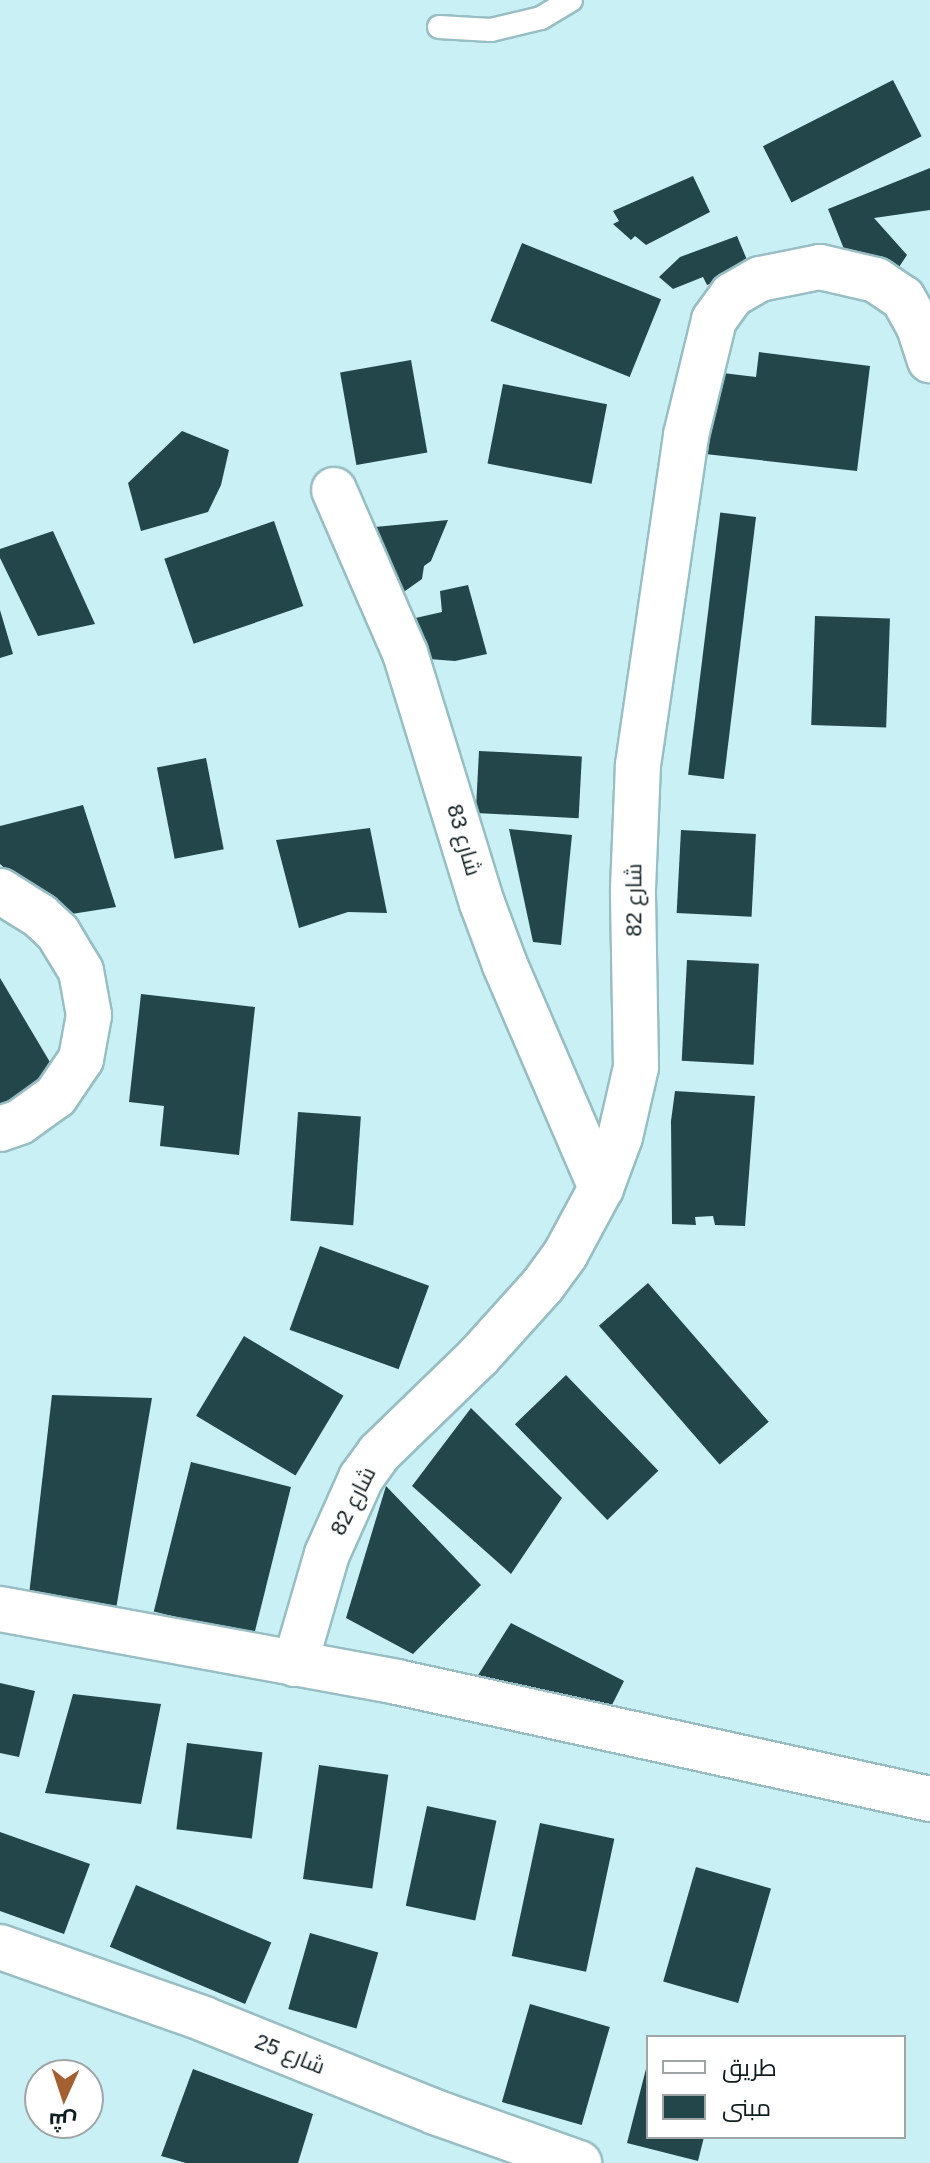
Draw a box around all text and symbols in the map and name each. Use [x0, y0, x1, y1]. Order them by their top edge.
street label: شارع 83 [441, 801, 487, 879]
street label: شارع 82 [621, 863, 647, 937]
street label: شارع 82 [325, 1462, 381, 1540]
street label: شارع 25 [251, 2028, 329, 2080]
legend [646, 2035, 906, 2139]
text: طريق [722, 2054, 777, 2081]
north arrow [24, 2059, 104, 2139]
text: مبنى [722, 2094, 771, 2121]
text: ش [48, 2108, 78, 2135]

